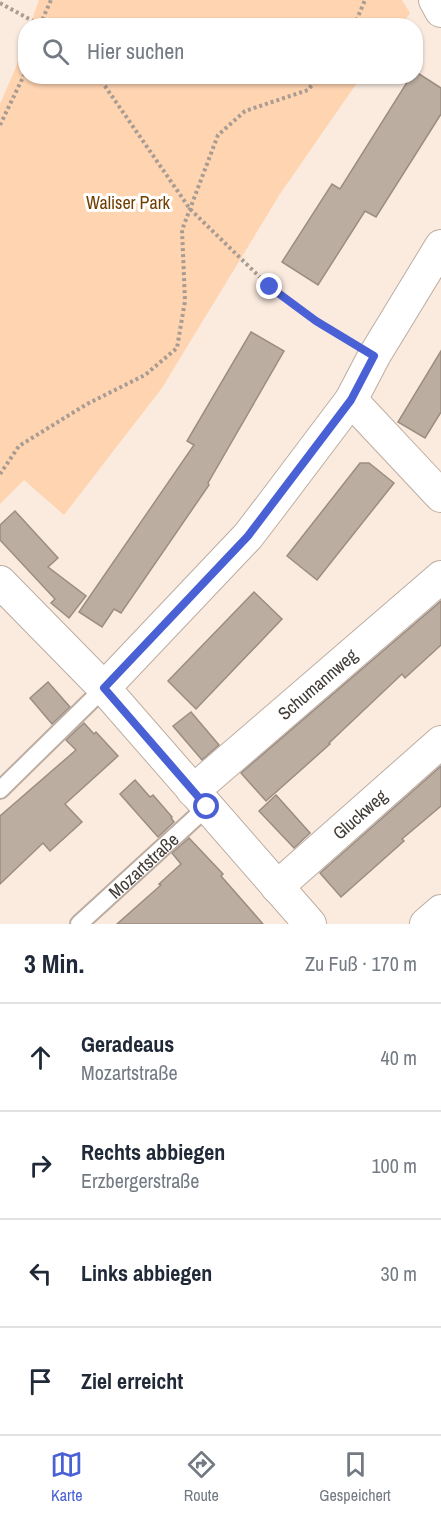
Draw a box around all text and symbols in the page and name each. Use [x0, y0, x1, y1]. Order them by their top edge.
search box [18, 18, 423, 84]
icon: search [39, 35, 72, 68]
text: Hier suchen [87, 36, 184, 66]
park label: Waliser Park [86, 190, 171, 215]
route end [256, 273, 282, 299]
street label: Schumannweg [272, 642, 363, 725]
street label: Gluckweg [327, 783, 393, 845]
route start [193, 793, 219, 819]
street label: Mozartstraße [103, 827, 184, 904]
text: 3 Min. [24, 946, 84, 981]
text: Zu Fuß · 170 m [305, 950, 417, 977]
text: Geradeaus [81, 1029, 174, 1059]
icon: ahead [24, 1041, 57, 1074]
text: 40 m [381, 1044, 417, 1071]
text: Mozartstraße [81, 1059, 178, 1086]
text: Rechts abbiegen [81, 1137, 225, 1167]
icon: right [24, 1149, 57, 1182]
text: 100 m [371, 1152, 417, 1179]
text: Erzbergerstraße [81, 1167, 199, 1194]
icon: left [24, 1257, 57, 1290]
text: Links abbiegen [81, 1258, 212, 1288]
text: 30 m [381, 1260, 417, 1287]
icon: arrive [24, 1365, 57, 1398]
text: Ziel erreicht [81, 1366, 183, 1396]
tab: Karte [50, 1448, 83, 1506]
tab: Route [184, 1448, 219, 1506]
tab: Gespeichert [319, 1448, 391, 1506]

